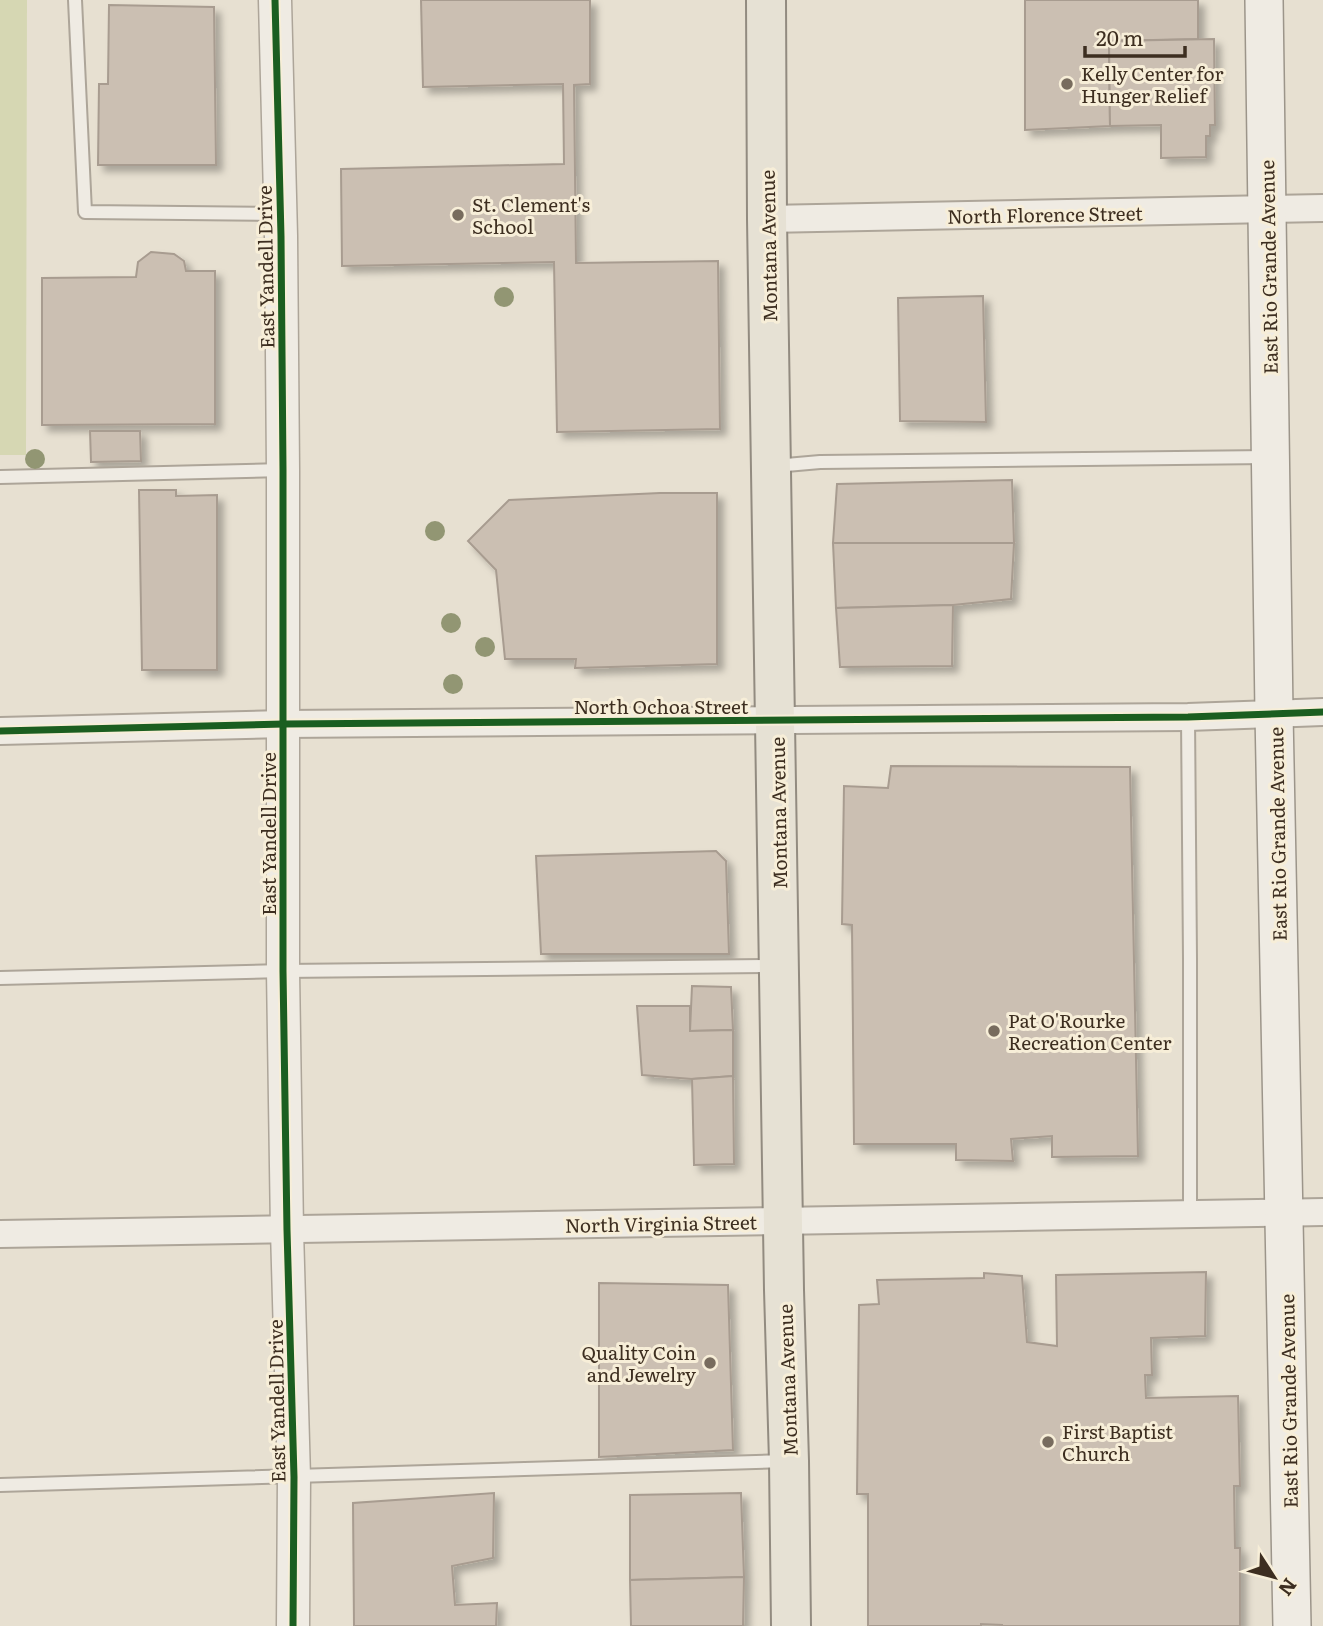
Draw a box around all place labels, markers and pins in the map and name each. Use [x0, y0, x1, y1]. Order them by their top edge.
place label: Kelly Center for Hunger Relief [1081, 59, 1223, 109]
marker: Kelly Center for Hunger Relief [1059, 76, 1075, 92]
place label: St. Clement's School [472, 190, 590, 240]
marker: St. Clement's School [450, 207, 466, 223]
place label: Pat O'Rourke Recreation Center [1008, 1006, 1171, 1056]
marker: Pat O'Rourke Recreation Center [986, 1023, 1002, 1039]
place label: Quality Coin and Jewelry [581, 1338, 696, 1388]
marker: Quality Coin and Jewelry [702, 1355, 718, 1371]
place label: First Baptist Church [1062, 1417, 1173, 1467]
marker: First Baptist Church [1040, 1434, 1056, 1450]

